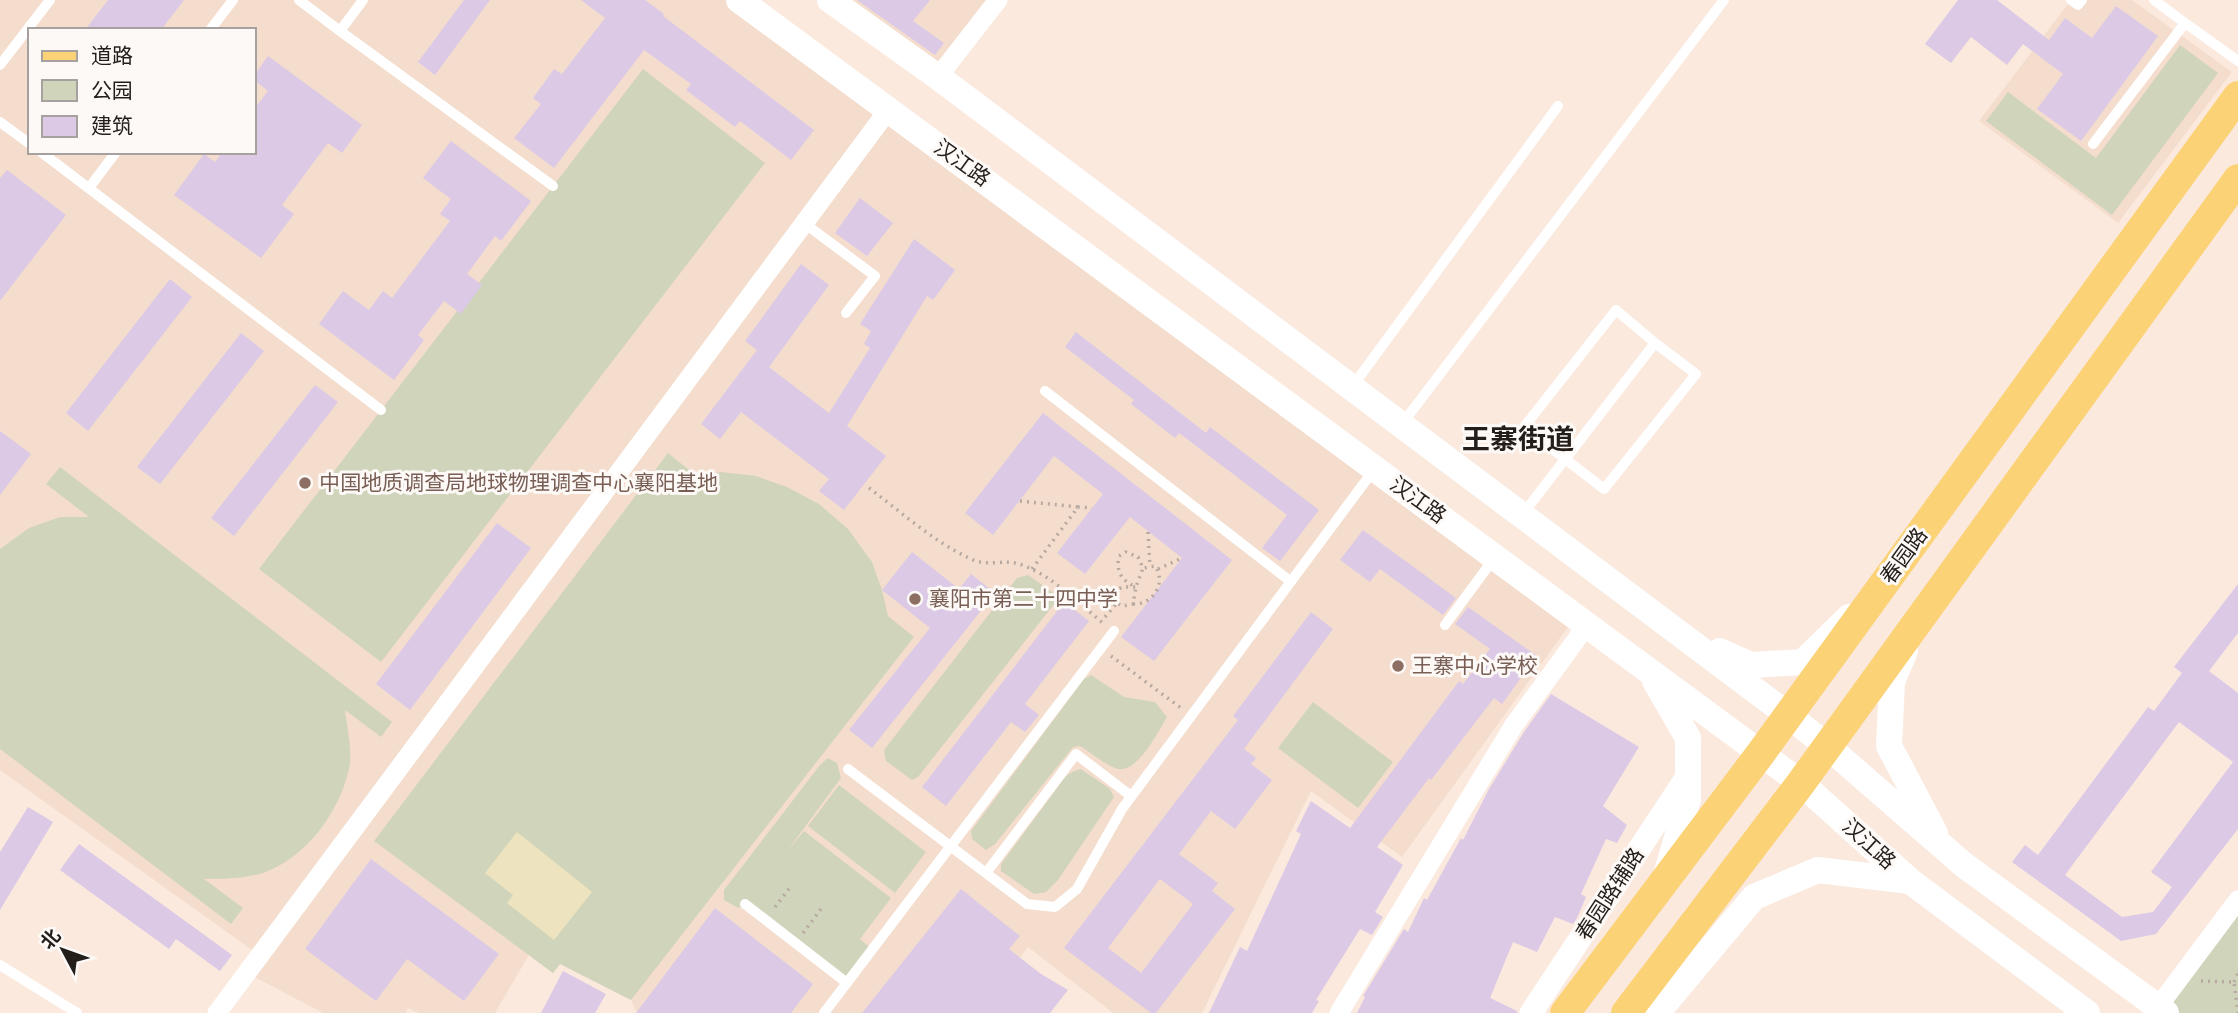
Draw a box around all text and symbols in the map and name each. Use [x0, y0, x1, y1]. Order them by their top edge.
legend [28, 28, 256, 154]
text: 道路 [91, 42, 133, 69]
text: 公园 [91, 77, 133, 104]
text: 建筑 [91, 112, 133, 139]
street label: 汉江路 [929, 133, 996, 192]
district label: 王寨街道 [1462, 420, 1574, 457]
place label: 中国地质调查局地球物理调查中心襄阳基地 [319, 469, 718, 496]
street label: 汉江路 [1385, 470, 1452, 529]
marker: 中国地质调查局地球物理调查中心襄阳基地 [297, 475, 313, 491]
street label: 春园路 [1874, 522, 1933, 589]
place label: 襄阳市第二十四中学 [929, 585, 1118, 612]
marker: 襄阳市第二十四中学 [907, 591, 923, 607]
place label: 王寨中心学校 [1412, 652, 1538, 679]
marker: 王寨中心学校 [1390, 658, 1406, 674]
street label: 汉江路 [1837, 813, 1902, 875]
street label: 春园路辅路 [1570, 842, 1649, 945]
north arrow [28, 915, 98, 985]
text: 北 [35, 924, 65, 954]

